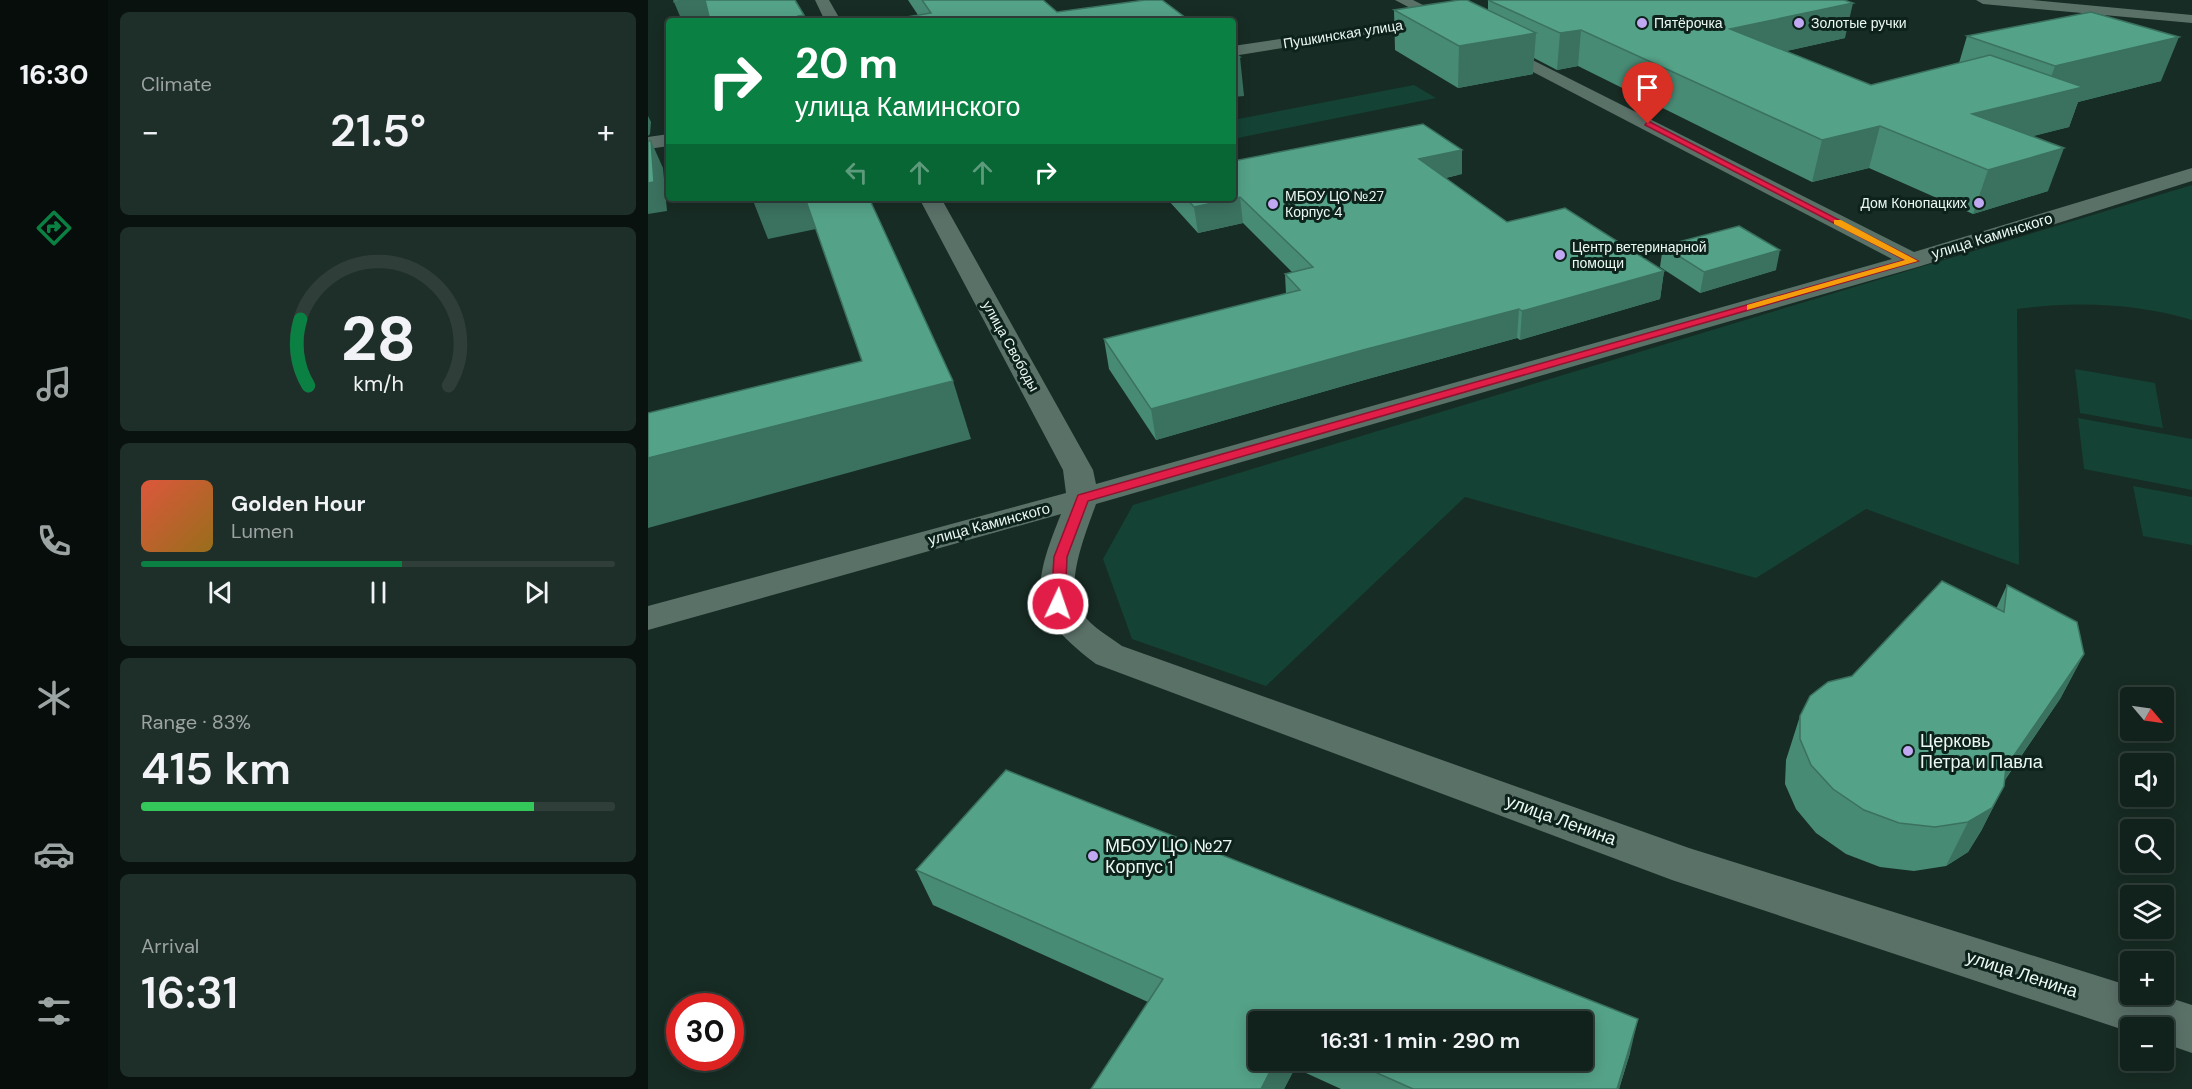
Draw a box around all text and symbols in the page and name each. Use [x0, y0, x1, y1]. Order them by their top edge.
place label: Пятёрочка [1654, 14, 1723, 32]
place label: Золотые ручки [1811, 14, 1907, 32]
street label: Пушкинская улица [1282, 16, 1404, 52]
marker: Пятёрочка [1635, 16, 1649, 30]
marker: Золотые ручки [1792, 16, 1806, 30]
text: 20 m [795, 36, 898, 91]
icon: right [696, 42, 774, 120]
text: 16:30 [19, 57, 89, 92]
pin [1622, 62, 1673, 124]
text: Climate [141, 71, 212, 97]
icon: arrive [1631, 71, 1664, 104]
text: улица Каминского [795, 89, 1021, 124]
text: 21.5° [330, 101, 426, 160]
text: − [141, 110, 159, 153]
text: + [597, 110, 615, 153]
icon: left [840, 156, 873, 189]
icon: ahead [903, 156, 936, 189]
icon: ahead [966, 156, 999, 189]
icon: right [1029, 156, 1062, 189]
place label: МБОУ ЦО №27 Корпус 4 [1285, 187, 1384, 221]
place label: Дом Конопацких [1860, 194, 1967, 212]
marker: Дом Конопацких [1972, 196, 1986, 210]
marker: МБОУ ЦО №27 Корпус 4 [1266, 197, 1280, 211]
icon: directions [33, 207, 75, 249]
street label: улица Каминского [1929, 208, 2055, 264]
place label: Центр ветеринарной помощи [1572, 238, 1707, 272]
marker: Центр ветеринарной помощи [1553, 248, 1567, 262]
street label: улица Свободы [979, 297, 1043, 395]
text: 28 [340, 298, 416, 379]
icon: music [33, 363, 75, 405]
text: km/h [353, 371, 403, 399]
text: Golden Hour [231, 489, 366, 518]
street label: улица Каминского [926, 498, 1052, 550]
text: Lumen [231, 518, 294, 544]
icon: phone [33, 520, 75, 562]
position arrow [1026, 572, 1090, 636]
icon: previous [204, 576, 237, 609]
icon: pause [362, 576, 395, 609]
icon: next [520, 576, 553, 609]
icon: climate [33, 677, 75, 719]
north arrow [2120, 687, 2174, 741]
map controls [2120, 687, 2174, 1071]
text: Range · 83% [141, 709, 251, 735]
place label: Церковь Петра и Павла [1920, 729, 2044, 774]
text: 415 km [141, 739, 291, 798]
marker: Церковь Петра и Павла [1901, 744, 1915, 758]
button: sound [2120, 753, 2174, 807]
street label: улица Ленина [1502, 789, 1621, 851]
button: search [2120, 819, 2174, 873]
icon: car [33, 833, 75, 875]
place label: МБОУ ЦО №27 Корпус 1 [1105, 834, 1232, 879]
marker: МБОУ ЦО №27 Корпус 1 [1086, 849, 1100, 863]
button: layers [2120, 885, 2174, 939]
text: Arrival [141, 933, 199, 959]
street label: улица Ленина [1963, 945, 2082, 1004]
button: + [2120, 951, 2174, 1005]
text: 16:31 [141, 963, 238, 1022]
icon: filters [33, 990, 75, 1032]
speed limit sign: 30 [666, 993, 744, 1071]
button: − [2120, 1017, 2174, 1071]
text: 16:31 · 1 min · 290 m [1321, 1026, 1520, 1055]

